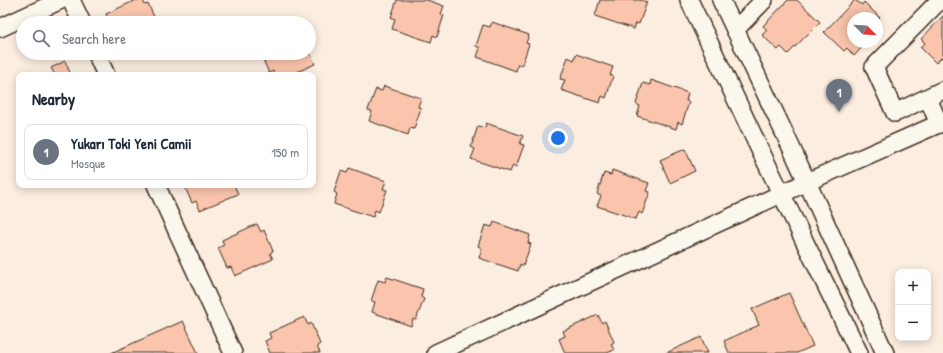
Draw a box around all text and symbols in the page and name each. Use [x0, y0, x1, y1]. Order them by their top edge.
north arrow [847, 12, 883, 48]
search box [16, 16, 316, 60]
icon: search [30, 27, 52, 49]
text: Search here [62, 28, 126, 49]
pin: 1 [826, 79, 852, 112]
text: Nearby [32, 87, 75, 110]
your location [548, 128, 568, 148]
text: Yukarı Toki Yeni Camii [71, 133, 192, 154]
text: 1 [44, 143, 48, 161]
text: 150 m [271, 143, 299, 161]
text: Mosque [71, 154, 105, 172]
map controls [895, 269, 931, 341]
button: + [895, 269, 931, 305]
button: − [895, 305, 931, 341]

